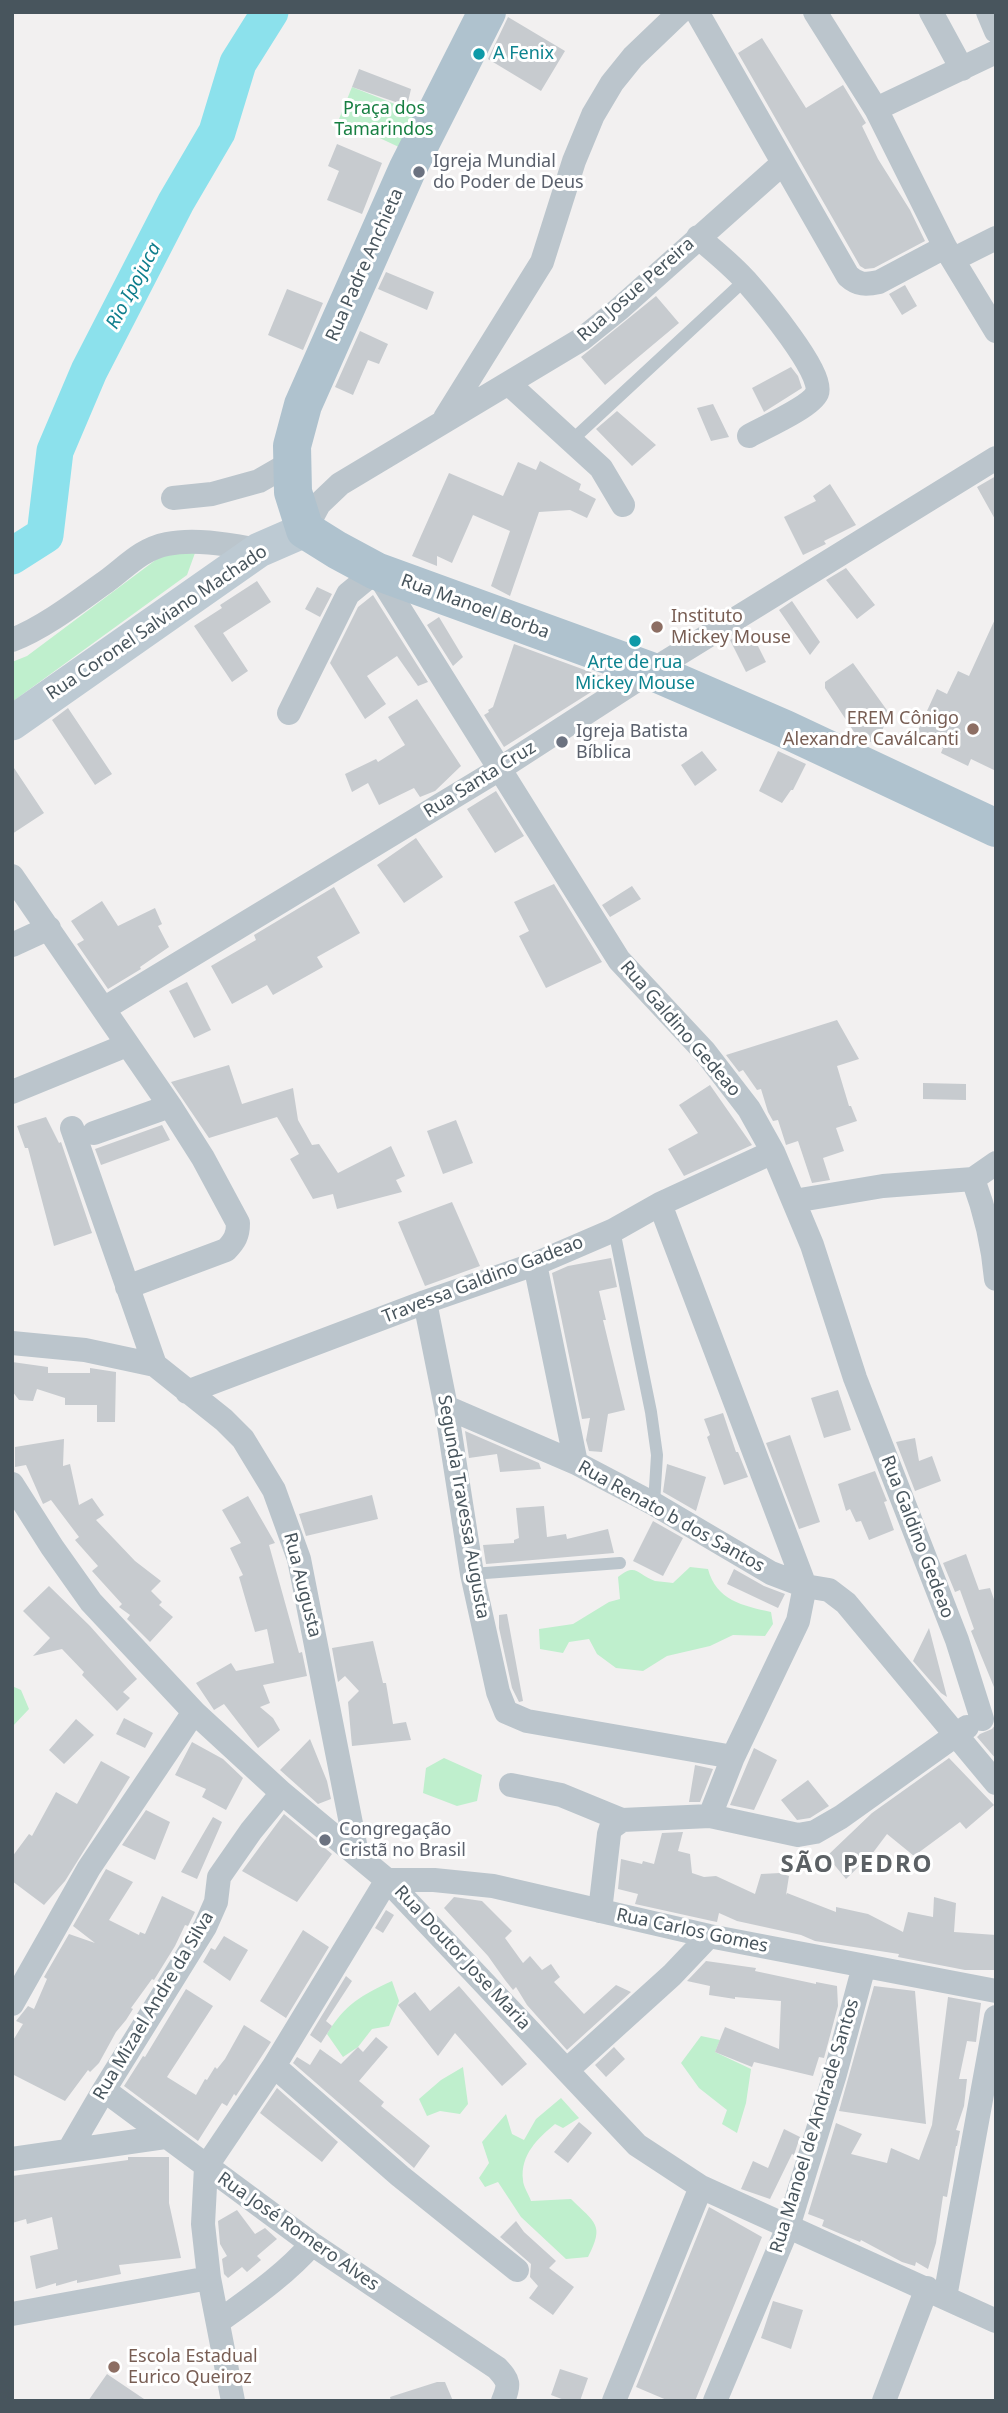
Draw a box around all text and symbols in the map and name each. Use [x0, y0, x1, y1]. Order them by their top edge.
place label: A Fenix [493, 43, 554, 65]
marker: A Fenix [471, 46, 487, 62]
park label: Praça dos Tamarindos [334, 98, 434, 140]
place label: Igreja Mundial do Poder de Deus [433, 151, 584, 194]
marker: Igreja Mundial do Poder de Deus [411, 164, 427, 180]
street label: Rua Padre Anchieta [322, 185, 408, 345]
street label: Rua Josue Pereira [573, 233, 699, 347]
water label: Rio Ipojuca [102, 239, 166, 333]
street label: Rua Coronel Salviano Machado [43, 541, 271, 705]
street label: Rua Manoel Borba [398, 570, 552, 644]
place label: Instituto Mickey Mouse [671, 606, 791, 648]
marker: Instituto Mickey Mouse [649, 619, 665, 635]
marker: Arte de rua Mickey Mouse [627, 633, 643, 649]
place label: Arte de rua Mickey Mouse [575, 652, 695, 694]
place label: EREM Cônigo Alexandre Caválcanti [783, 708, 959, 750]
place label: Igreja Batista Bíblica [576, 721, 688, 764]
marker: EREM Cônigo Alexandre Caválcanti [965, 721, 981, 737]
marker: Igreja Batista Bíblica [554, 734, 570, 750]
street label: Rua Santa Cruz [420, 737, 540, 823]
street label: Rua Galdino Gedeao [615, 957, 745, 1101]
street label: Travessa Galdino Gadeao [380, 1232, 586, 1328]
street label: Segunda Travessa Augusta [433, 1393, 493, 1621]
street label: Rua Galdino Gedeao [876, 1452, 958, 1622]
street label: Rua Renato b dos Santos [574, 1457, 768, 1577]
street label: Rua Augusta [279, 1530, 325, 1640]
place label: Congregação Cristã no Brasil [339, 1819, 466, 1862]
marker: Congregação Cristã no Brasil [317, 1832, 333, 1848]
district label: SÃO PEDRO [782, 1851, 932, 1879]
street label: Rua Doutor Jose Maria [389, 1881, 535, 2035]
street label: Rua Carlos Gomes [614, 1904, 770, 1958]
street label: Rua Mizael Andre da Silva [89, 1908, 219, 2104]
street label: Rua Manoel de Andrade Santos [766, 1996, 864, 2256]
street label: Rua José Romero Alves [213, 2168, 383, 2296]
place label: Escola Estadual Eurico Queiroz [128, 2346, 258, 2388]
marker: Escola Estadual Eurico Queiroz [106, 2359, 122, 2375]

